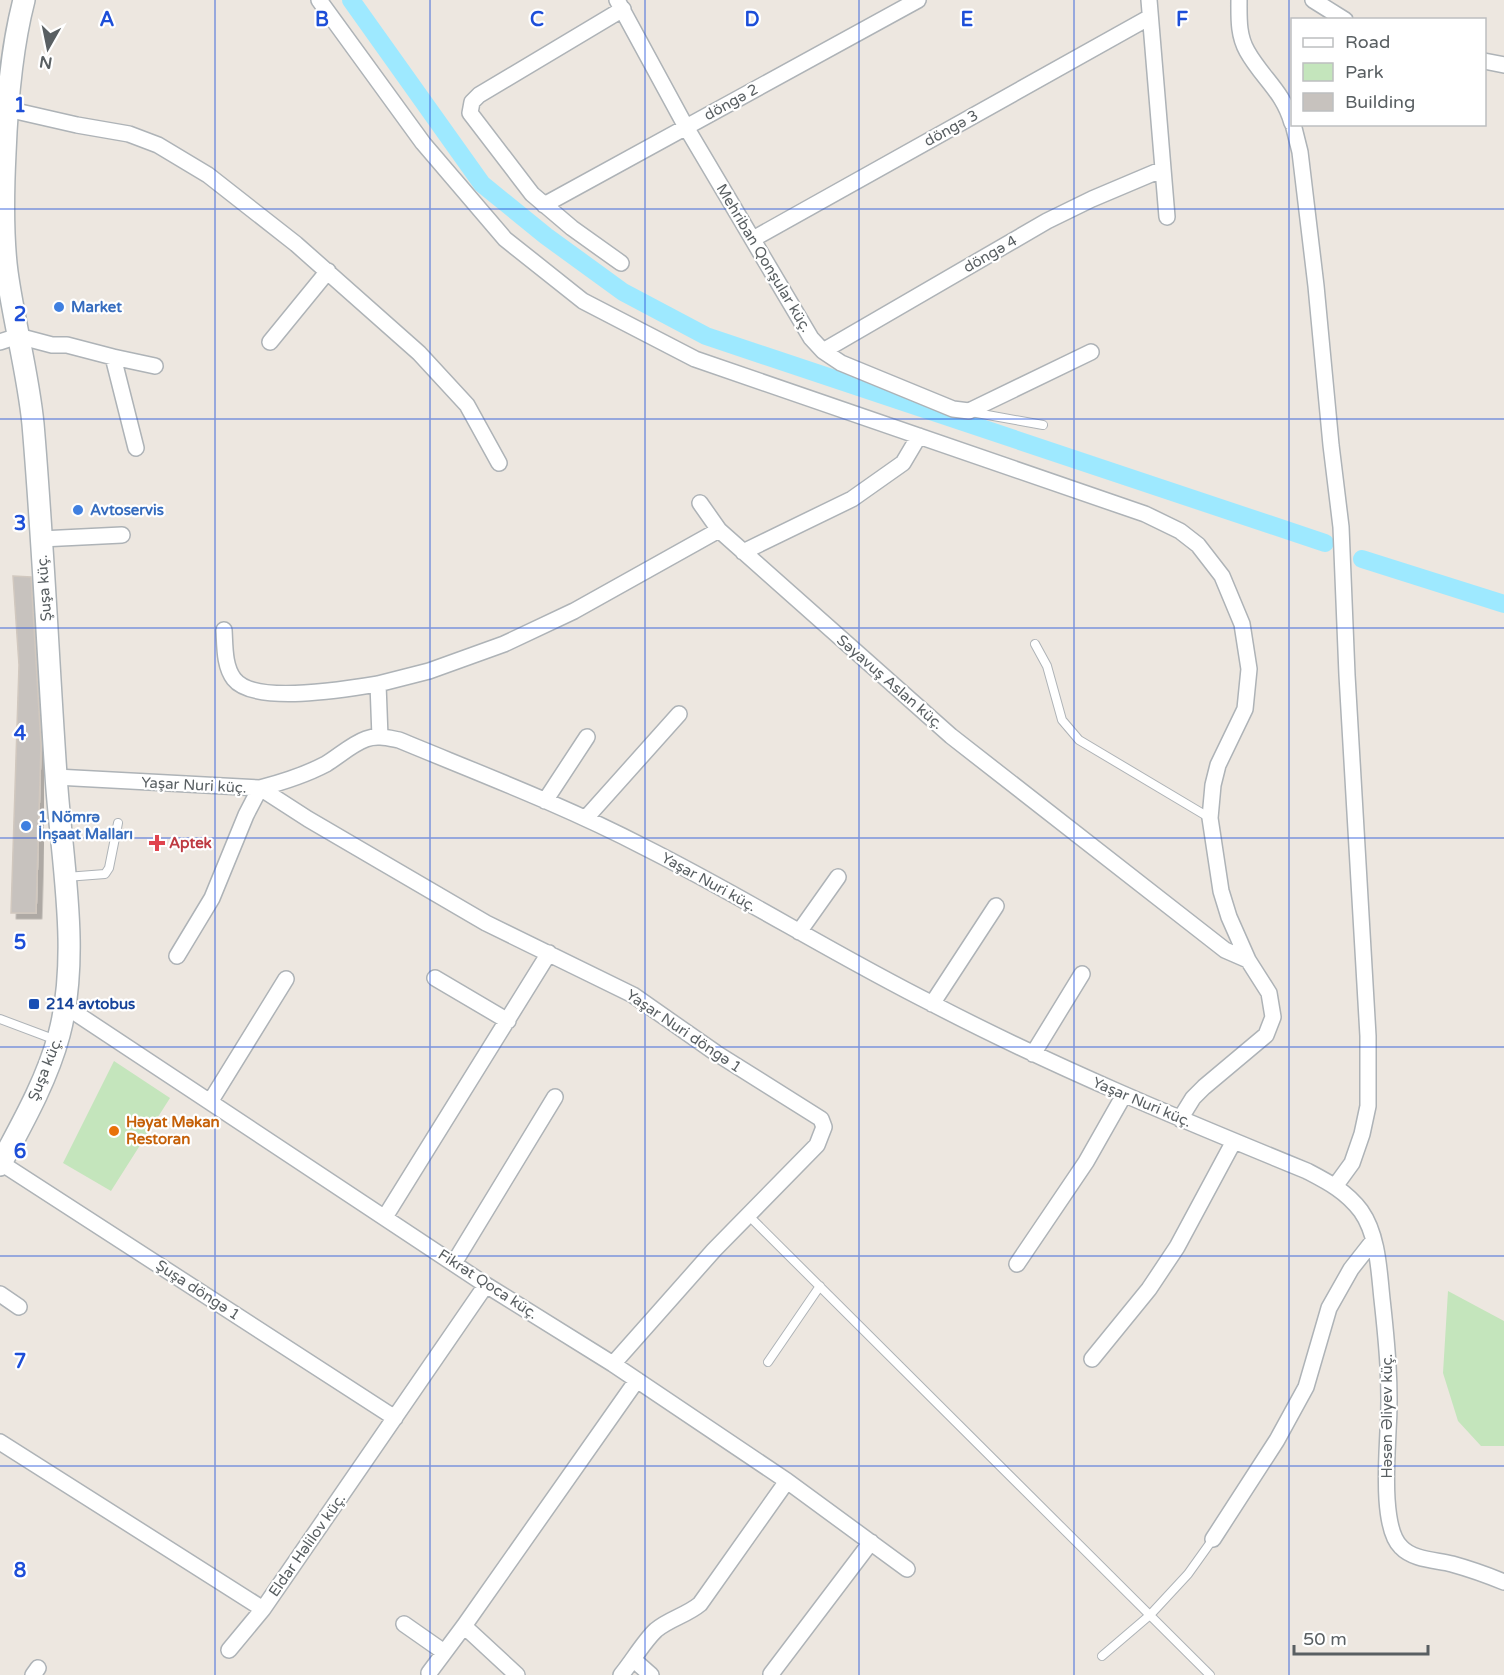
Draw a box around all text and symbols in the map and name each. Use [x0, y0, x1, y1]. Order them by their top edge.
text: A [100, 8, 115, 32]
text: B [315, 8, 329, 32]
text: C [530, 8, 544, 32]
text: D [744, 8, 760, 32]
text: E [961, 8, 974, 32]
text: F [1176, 8, 1188, 32]
north arrow [18, 18, 78, 78]
legend [1291, 18, 1486, 126]
text: Road [1345, 31, 1390, 53]
text: N [38, 51, 54, 73]
text: Park [1345, 61, 1384, 83]
street label: döngə 2 [701, 80, 761, 124]
text: Building [1345, 91, 1415, 113]
text: 1 [14, 94, 26, 118]
street label: döngə 3 [921, 106, 981, 150]
street label: Mehriban Qonşular küç. [713, 181, 815, 335]
street label: döngə 4 [960, 231, 1020, 277]
place label: Market [71, 298, 122, 316]
marker: Market [52, 300, 66, 314]
text: 2 [14, 303, 26, 327]
place label: Avtoservis [90, 501, 164, 519]
marker: Avtoservis [71, 503, 85, 517]
text: 3 [14, 512, 26, 536]
street label: Şuşa küç. [33, 554, 55, 622]
street label: Səyavuş Aslan küç. [833, 631, 947, 733]
text: 4 [14, 722, 27, 746]
street label: Yaşar Nuri küç. [141, 773, 247, 797]
place label: 1 Nömrə İnşaat Malları [38, 808, 133, 844]
marker: 1 Nömrə İnşaat Malları [19, 819, 33, 833]
place label: Aptek [169, 834, 212, 853]
marker: Aptek [150, 836, 164, 850]
street label: Yaşar Nuri küç. [658, 849, 760, 915]
text: 5 [14, 931, 26, 955]
street label: Yaşar Nuri döngə 1 [623, 986, 745, 1076]
place label: 214 avtobus [46, 995, 135, 1013]
marker: 214 avtobus [27, 997, 41, 1011]
street label: Şuşa küç. [24, 1035, 66, 1103]
street label: Yaşar Nuri küç. [1090, 1073, 1194, 1131]
place label: Həyat Məkan Restoran [126, 1113, 220, 1148]
marker: Həyat Məkan Restoran [107, 1124, 121, 1138]
text: 6 [14, 1140, 26, 1164]
street label: Fikrət Qoca küç. [435, 1245, 541, 1323]
street label: Şuşa döngə 1 [153, 1256, 243, 1324]
text: 7 [14, 1350, 26, 1374]
street label: Həsən Əliyev küç. [1378, 1354, 1396, 1478]
street label: Eldar Həlilov küç. [265, 1490, 349, 1600]
text: 8 [14, 1559, 26, 1583]
scale bar [1294, 1618, 1428, 1656]
text: 50 m [1303, 1628, 1347, 1650]

